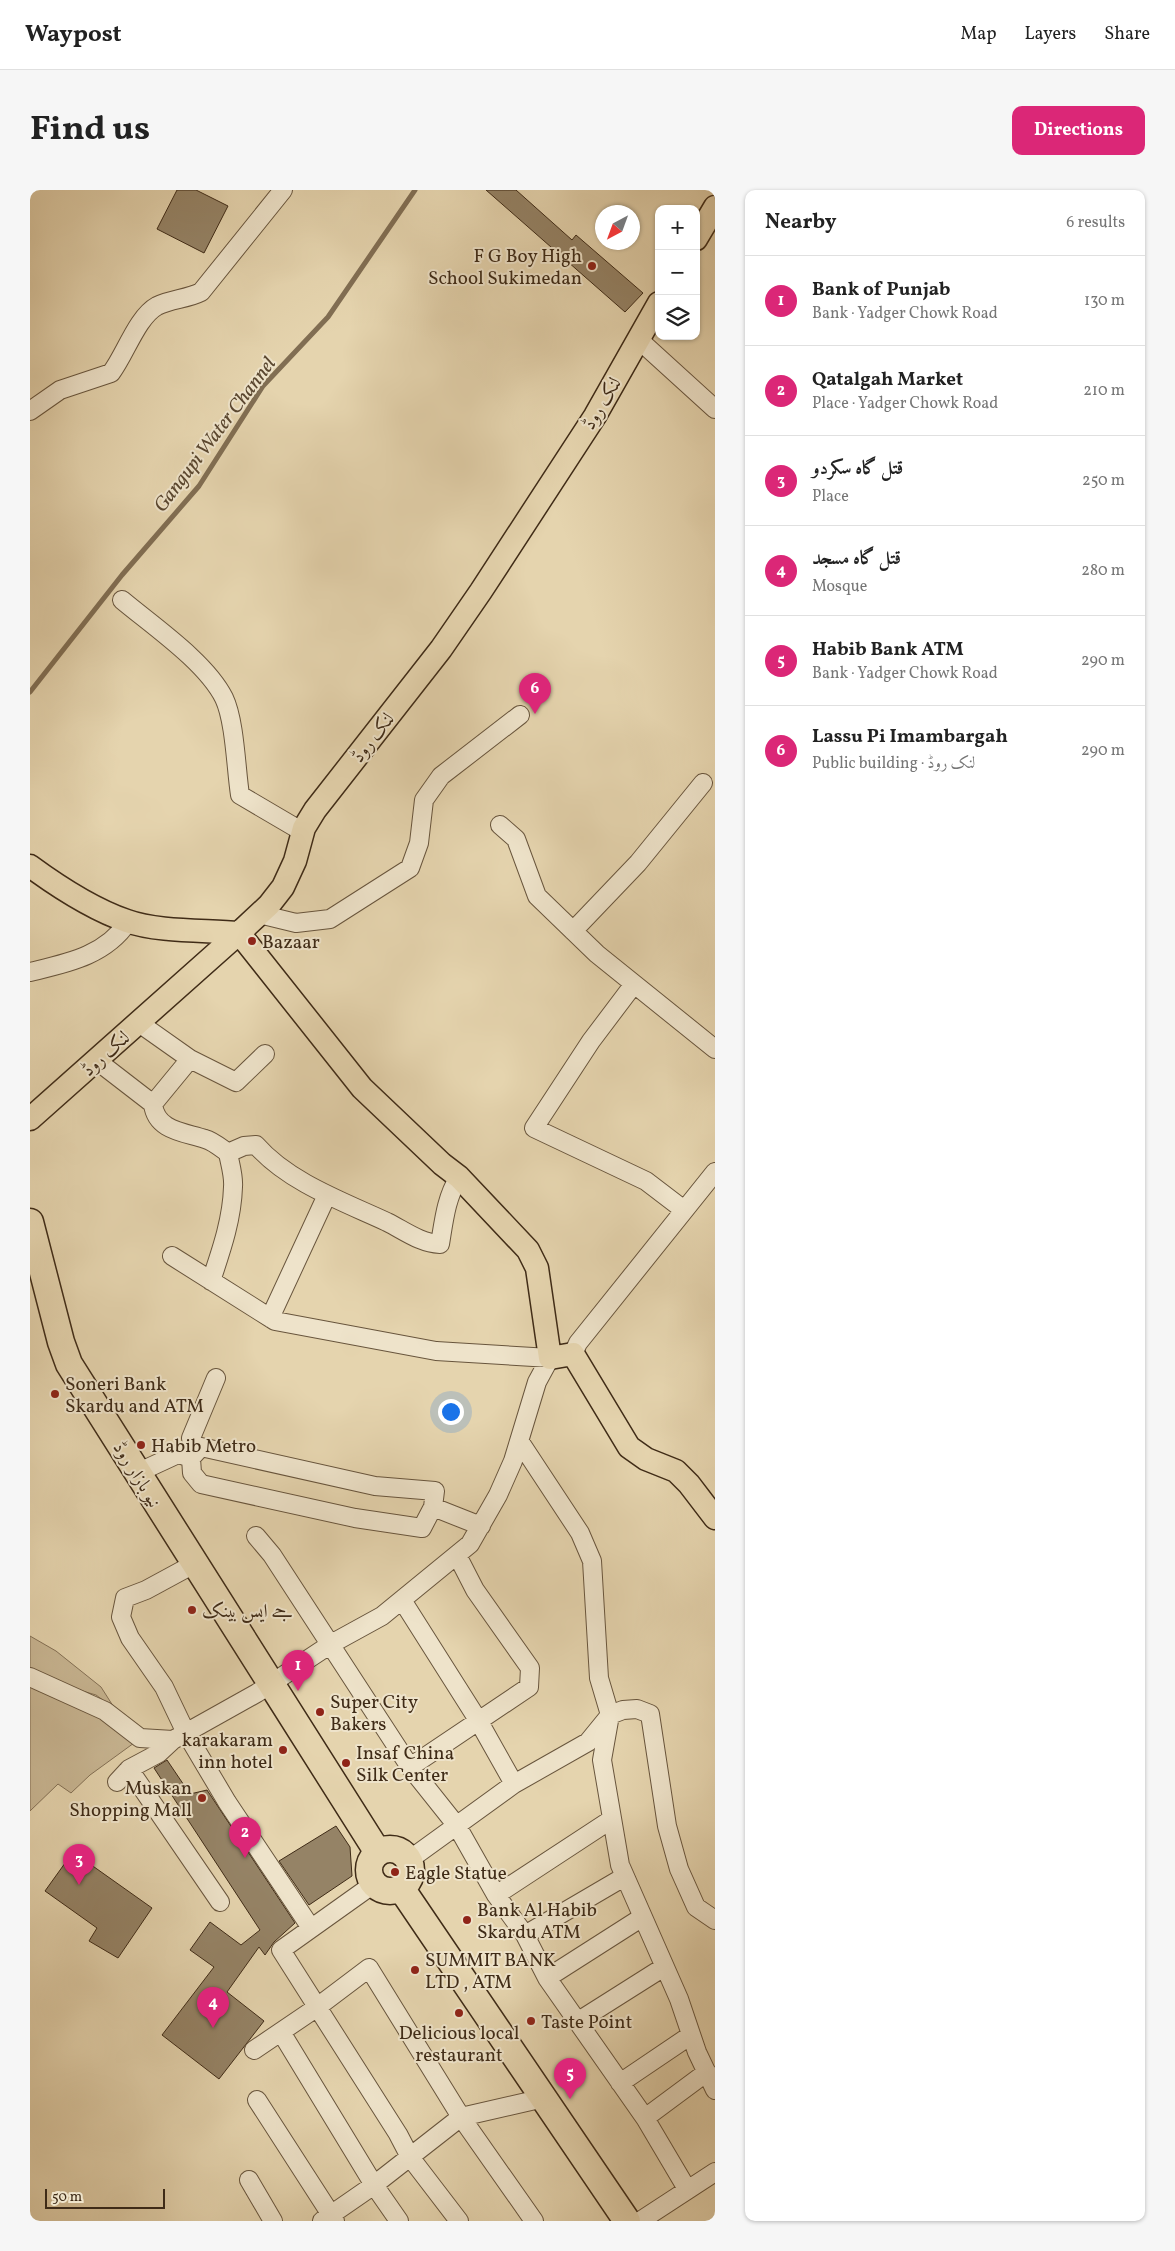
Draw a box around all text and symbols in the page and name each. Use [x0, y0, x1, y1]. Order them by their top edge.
text: Waypost [25, 18, 122, 52]
text: Map [960, 22, 996, 47]
text: Layers [1024, 22, 1076, 47]
text: Share [1104, 22, 1150, 47]
text: Find us [30, 106, 150, 154]
button: Directions [1012, 106, 1145, 155]
north arrow [595, 205, 640, 250]
map controls [655, 205, 700, 340]
button: + [655, 205, 700, 250]
text: Nearby [765, 208, 836, 237]
text: 6 results [1066, 212, 1125, 234]
place label: F G Boy High School Sukimedan [428, 244, 582, 292]
button: − [655, 250, 700, 295]
marker: F G Boy High School Sukimedan [586, 260, 598, 272]
text: Bank of Punjab [812, 277, 951, 303]
text: 1 [778, 290, 784, 312]
text: 130 m [1084, 290, 1125, 312]
button: layers [655, 295, 700, 340]
text: Bank · Yadger Chowk Road [812, 303, 998, 325]
water label: Gangupi Water Channel [148, 352, 283, 519]
text: Qatalgah Market [812, 367, 963, 393]
street label: لنک روڈ [577, 373, 629, 435]
text: 2 [777, 380, 785, 402]
text: 210 m [1083, 380, 1125, 402]
text: Place · Yadger Chowk Road [812, 393, 998, 415]
text: قتل گاہ سکردو [812, 456, 903, 482]
text: 3 [777, 470, 785, 492]
text: 250 m [1082, 470, 1125, 492]
text: Place [812, 486, 849, 508]
text: قتل گاہ مسجد [812, 546, 901, 572]
text: 4 [776, 560, 786, 582]
text: 280 m [1081, 560, 1125, 582]
text: Mosque [812, 576, 867, 598]
text: Habib Bank ATM [812, 637, 964, 663]
text: 5 [777, 650, 785, 672]
text: 290 m [1081, 650, 1125, 672]
text: Bank · Yadger Chowk Road [812, 663, 998, 685]
pin: 6 [519, 673, 551, 714]
street label: لنک روڈ [346, 708, 401, 769]
text: Lassu Pi Imambargah [812, 724, 1008, 750]
text: 6 [777, 740, 785, 762]
text: 290 m [1081, 740, 1125, 762]
text: Public building · لنک روڈ [812, 753, 975, 775]
place label: Bazaar [262, 930, 320, 956]
marker: Bazaar [246, 935, 258, 947]
street label: لنک روڈ [76, 1026, 136, 1083]
place label: Soneri Bank Skardu and ATM [65, 1372, 204, 1420]
marker: Soneri Bank Skardu and ATM [49, 1388, 61, 1400]
your location [438, 1399, 464, 1425]
place label: Habib Metro [151, 1434, 256, 1460]
street label: نیو بازار روڈ [106, 1437, 167, 1513]
marker: Habib Metro [135, 1439, 147, 1451]
place label: جے ایس بینک [202, 1599, 293, 1625]
marker: جے ایس بینک [186, 1604, 198, 1616]
pin: 1 [282, 1650, 314, 1691]
place label: Super City Bakers [330, 1690, 418, 1738]
marker: Super City Bakers [314, 1706, 326, 1718]
place label: karakaram inn hotel [182, 1728, 273, 1776]
place label: Insaf China Silk Center [356, 1741, 454, 1789]
marker: karakaram inn hotel [277, 1744, 289, 1756]
marker: Insaf China Silk Center [340, 1757, 352, 1769]
place label: Muskan Shopping Mall [69, 1776, 192, 1824]
marker: Muskan Shopping Mall [196, 1792, 208, 1804]
pin: 2 [229, 1817, 261, 1858]
pin: 3 [63, 1844, 95, 1885]
place label: Eagle Statue [405, 1861, 507, 1887]
marker: Eagle Statue [389, 1866, 401, 1878]
place label: Bank Al Habib Skardu ATM [477, 1898, 597, 1946]
marker: Bank Al Habib Skardu ATM [461, 1914, 473, 1926]
place label: SUMMIT BANK LTD , ATM [425, 1948, 556, 1996]
marker: SUMMIT BANK LTD , ATM [409, 1964, 421, 1976]
pin: 4 [197, 1987, 229, 2028]
marker: Delicious local restaurant [453, 2007, 465, 2019]
place label: Taste Point [541, 2010, 633, 2036]
marker: Taste Point [525, 2015, 537, 2027]
place label: Delicious local restaurant [399, 2021, 520, 2069]
pin: 5 [554, 2058, 586, 2099]
scale bar [45, 2186, 165, 2209]
text: 50 m [52, 2188, 82, 2207]

